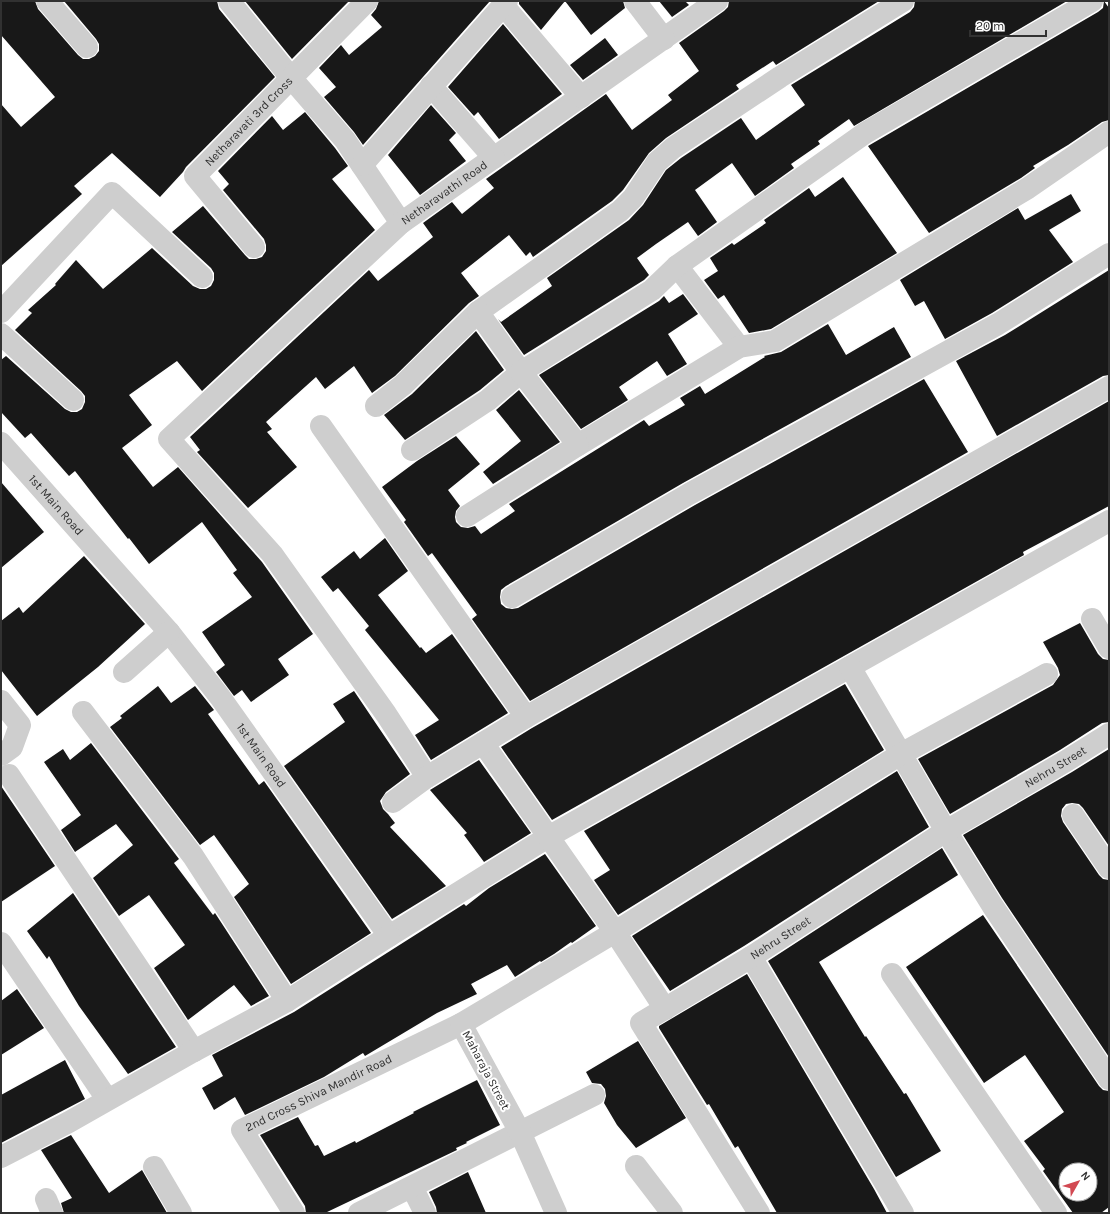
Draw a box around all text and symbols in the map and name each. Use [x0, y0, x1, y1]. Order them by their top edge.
scale bar [970, 12, 1046, 38]
text: 20 m [976, 19, 1004, 33]
street label: Netharavati 3rd Cross [202, 74, 296, 169]
street label: Netharavathi Road [398, 158, 490, 228]
street label: 1st Main Road [26, 472, 87, 538]
street label: 1st Main Road [234, 720, 289, 790]
street label: Nehru Street [1022, 743, 1089, 791]
street label: Nehru Street [748, 913, 814, 963]
street label: Maharaja Street [459, 1028, 513, 1112]
street label: 2nd Cross Shiva Mandir Road [243, 1052, 394, 1134]
north arrow [1058, 1162, 1098, 1202]
text: N [1078, 1169, 1093, 1183]

